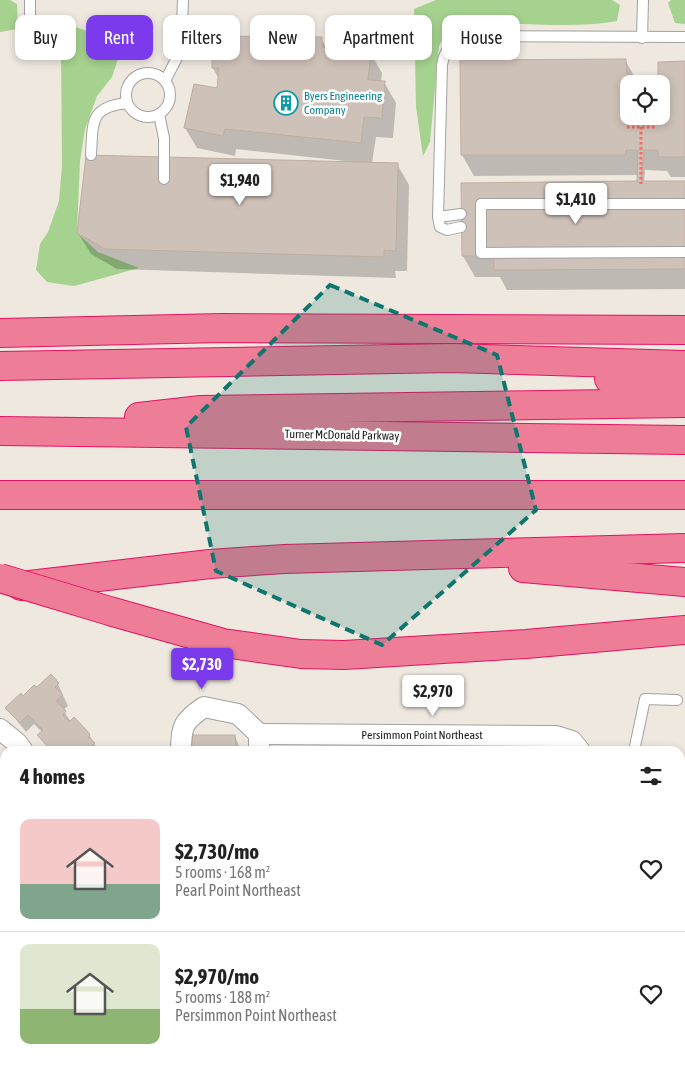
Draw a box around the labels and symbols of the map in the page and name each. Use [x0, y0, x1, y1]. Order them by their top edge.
place label: Byers Engineering Company [304, 89, 383, 117]
building icon: Byers Engineering Company [273, 90, 299, 116]
pin: $1,940 [199, 164, 281, 206]
pin: $1,410 [535, 182, 617, 225]
street label: Turner McDonald Parkway [285, 427, 400, 443]
pin: $2,730 [161, 648, 243, 690]
pin: $2,970 [392, 674, 474, 717]
street label: Persimmon Point Northeast [361, 728, 483, 742]

